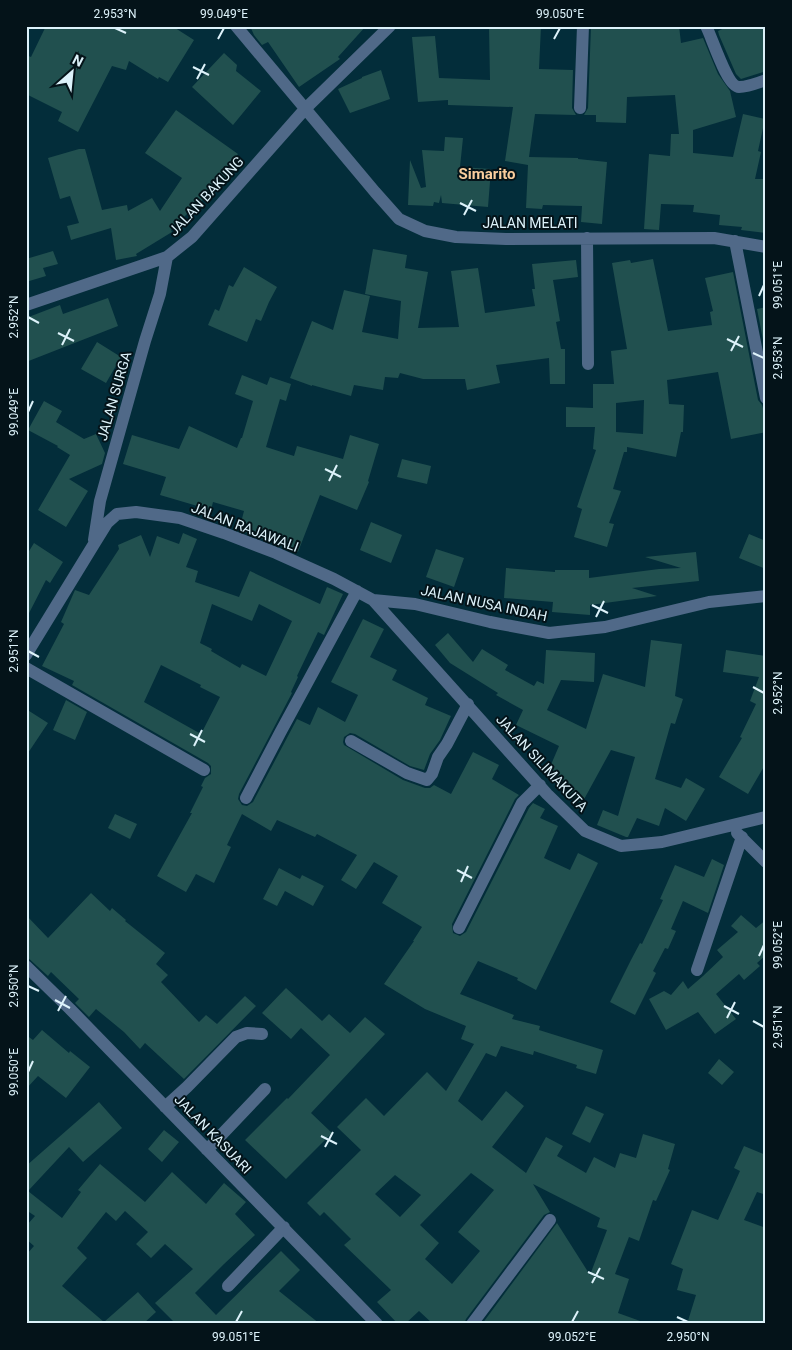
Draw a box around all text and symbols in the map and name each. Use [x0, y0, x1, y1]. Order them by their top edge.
text: 2.953°N [93, 7, 137, 21]
text: 99.049°E [200, 7, 248, 21]
text: 99.050°E [536, 7, 584, 21]
north arrow [48, 48, 98, 98]
text: N [70, 51, 86, 70]
street label: JALAN BAKUNG [165, 153, 247, 239]
district label: Simarito [458, 165, 516, 183]
street label: JALAN MELATI [482, 215, 578, 231]
text: 99.051°E [771, 261, 785, 309]
text: 2.952°N [7, 295, 21, 339]
text: 2.953°N [771, 336, 785, 380]
street label: JALAN SURGA [94, 350, 134, 442]
text: 99.049°E [7, 388, 21, 436]
street label: JALAN RAJAWALI [189, 499, 301, 555]
street label: JALAN NUSA INDAH [419, 582, 549, 624]
text: 2.951°N [7, 629, 21, 673]
text: 2.952°N [771, 671, 785, 715]
street label: JALAN SILIMAKUTA [493, 711, 591, 815]
text: 99.052°E [771, 921, 785, 969]
text: 2.950°N [7, 964, 21, 1008]
text: 2.951°N [771, 1005, 785, 1049]
text: 99.050°E [7, 1048, 21, 1096]
street label: JALAN KASUARI [171, 1091, 255, 1177]
text: 99.051°E [212, 1330, 260, 1344]
text: 99.052°E [548, 1330, 596, 1344]
text: 2.950°N [666, 1330, 710, 1344]

